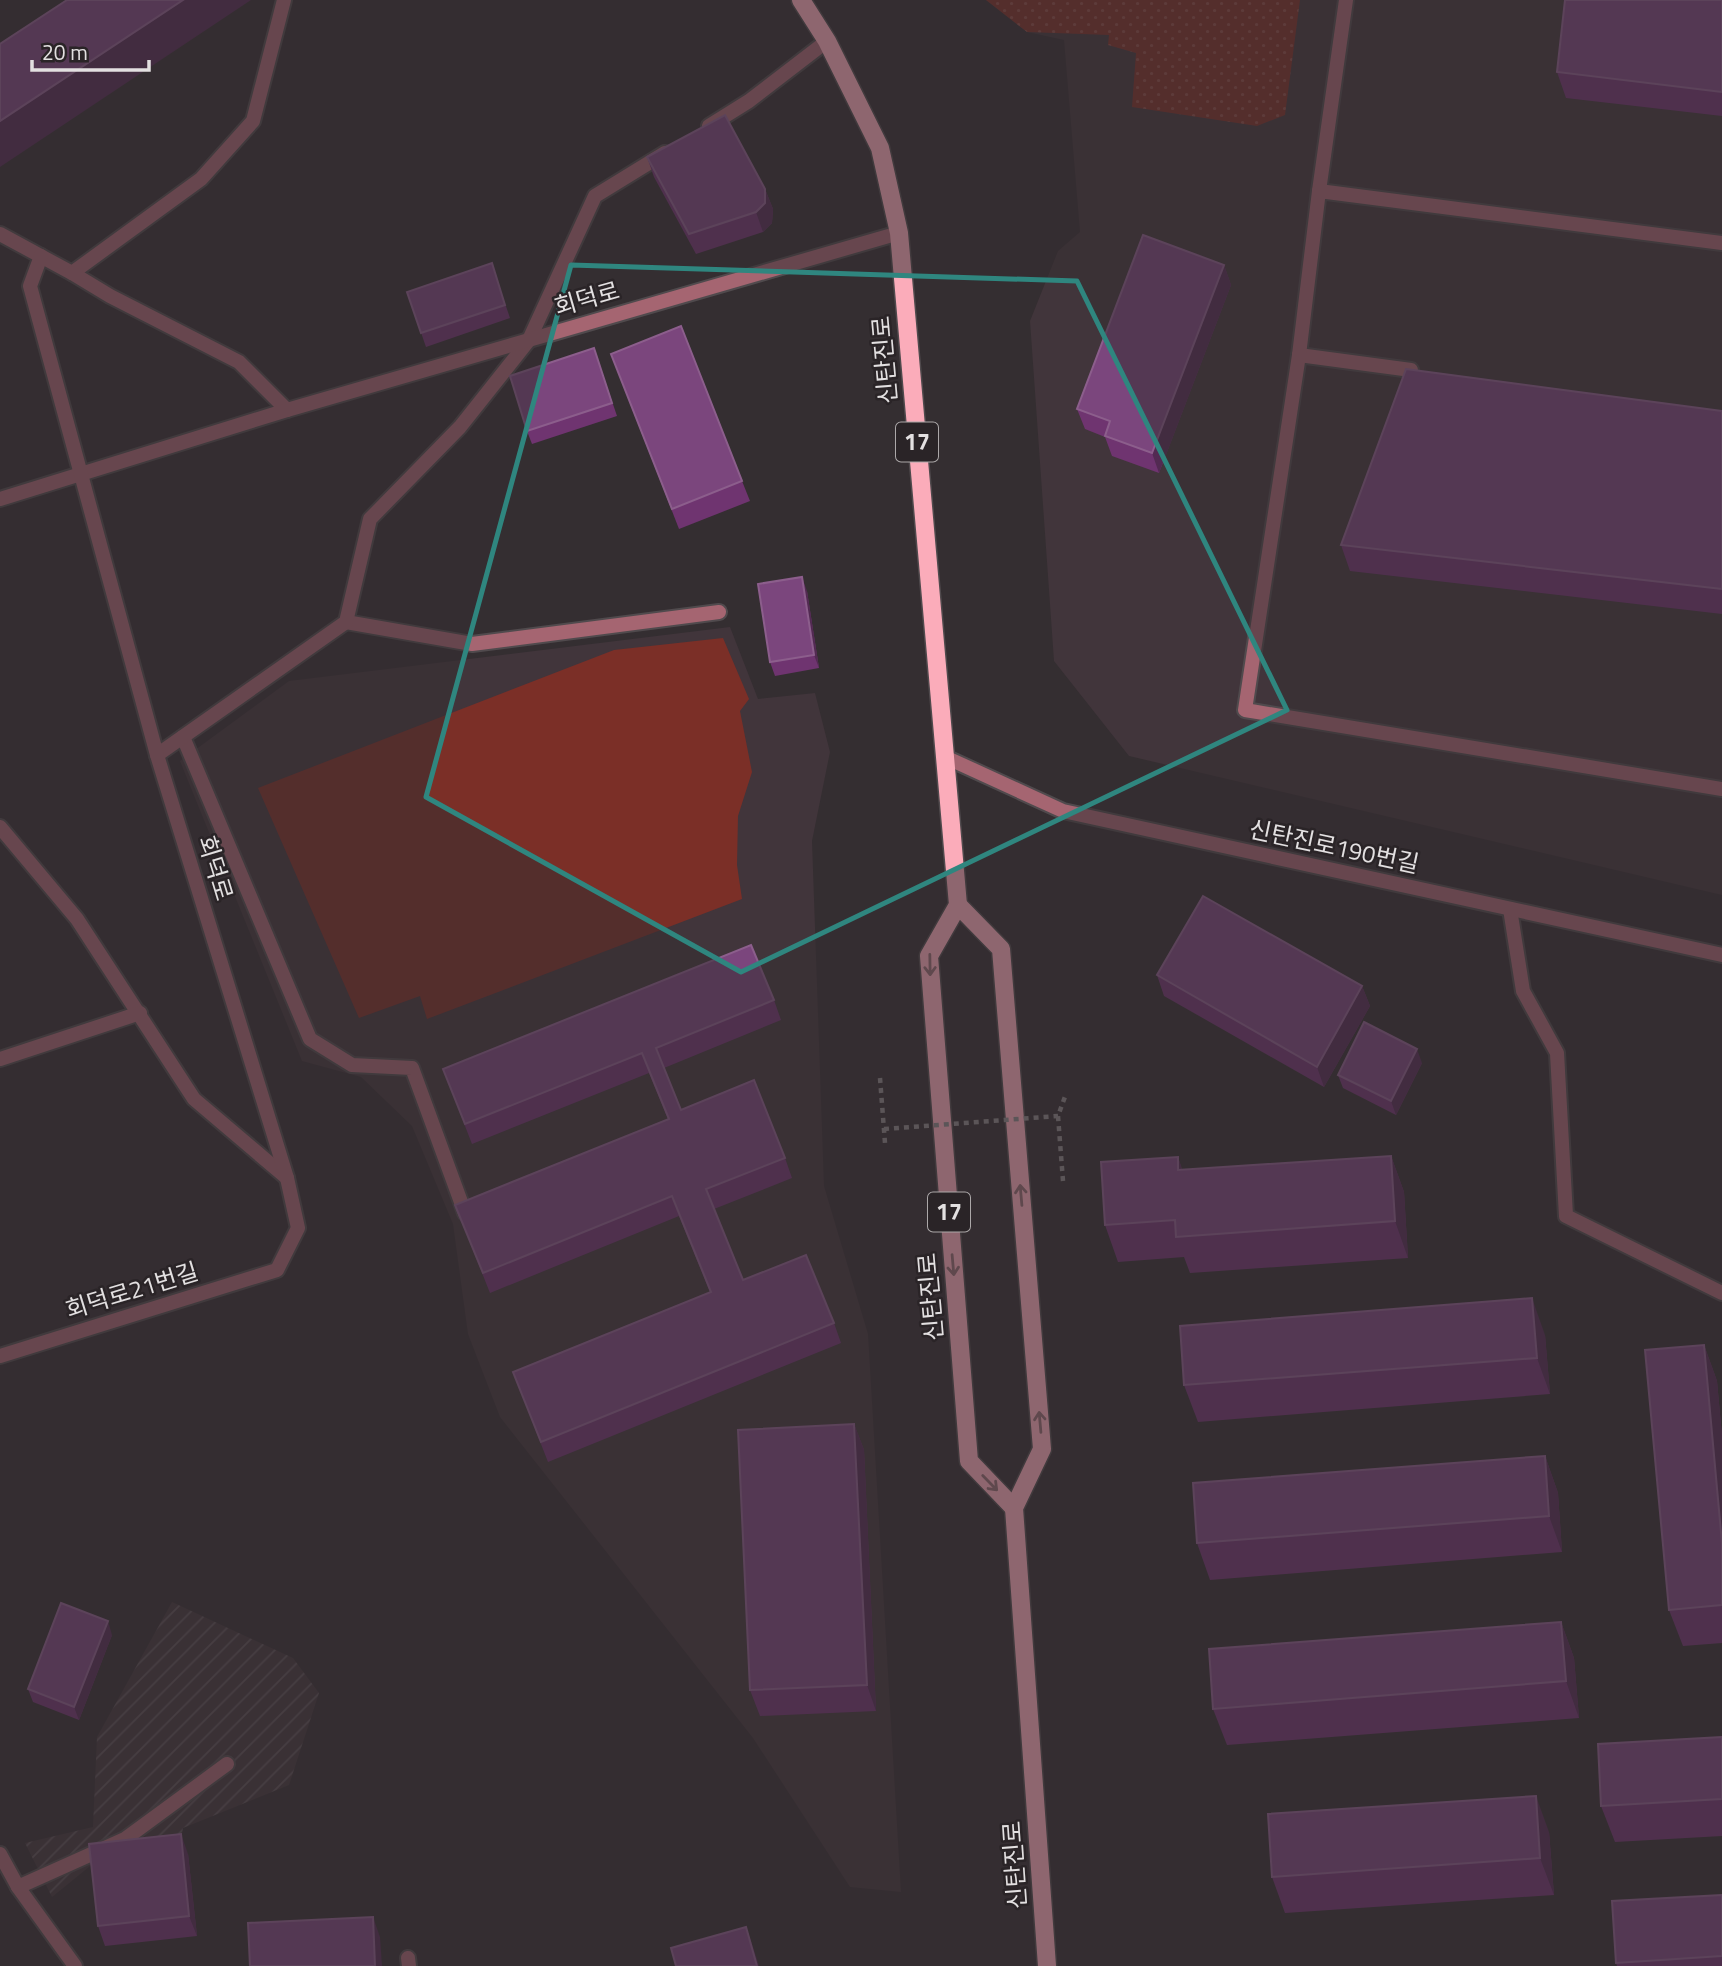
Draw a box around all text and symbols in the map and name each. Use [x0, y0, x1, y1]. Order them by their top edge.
scale bar [32, 28, 149, 72]
text: 20 m [42, 36, 88, 68]
street label: 회덕로 [550, 272, 624, 324]
street label: 신탄진로 [862, 315, 906, 406]
road number: 17 [896, 422, 938, 462]
street label: 신탄진로190번길 [1246, 810, 1422, 882]
street label: 회덕로 [189, 831, 243, 905]
one-way arrow [924, 953, 937, 976]
one-way arrow [1014, 1184, 1027, 1207]
road number: 17 [928, 1192, 970, 1232]
street label: 신탄진로 [908, 1252, 952, 1343]
street label: 회덕로21번길 [61, 1253, 203, 1327]
one-way arrow [947, 1253, 960, 1276]
one-way arrow [1033, 1411, 1046, 1434]
one-way arrow [982, 1475, 999, 1492]
street label: 신탄진로 [993, 1820, 1035, 1910]

